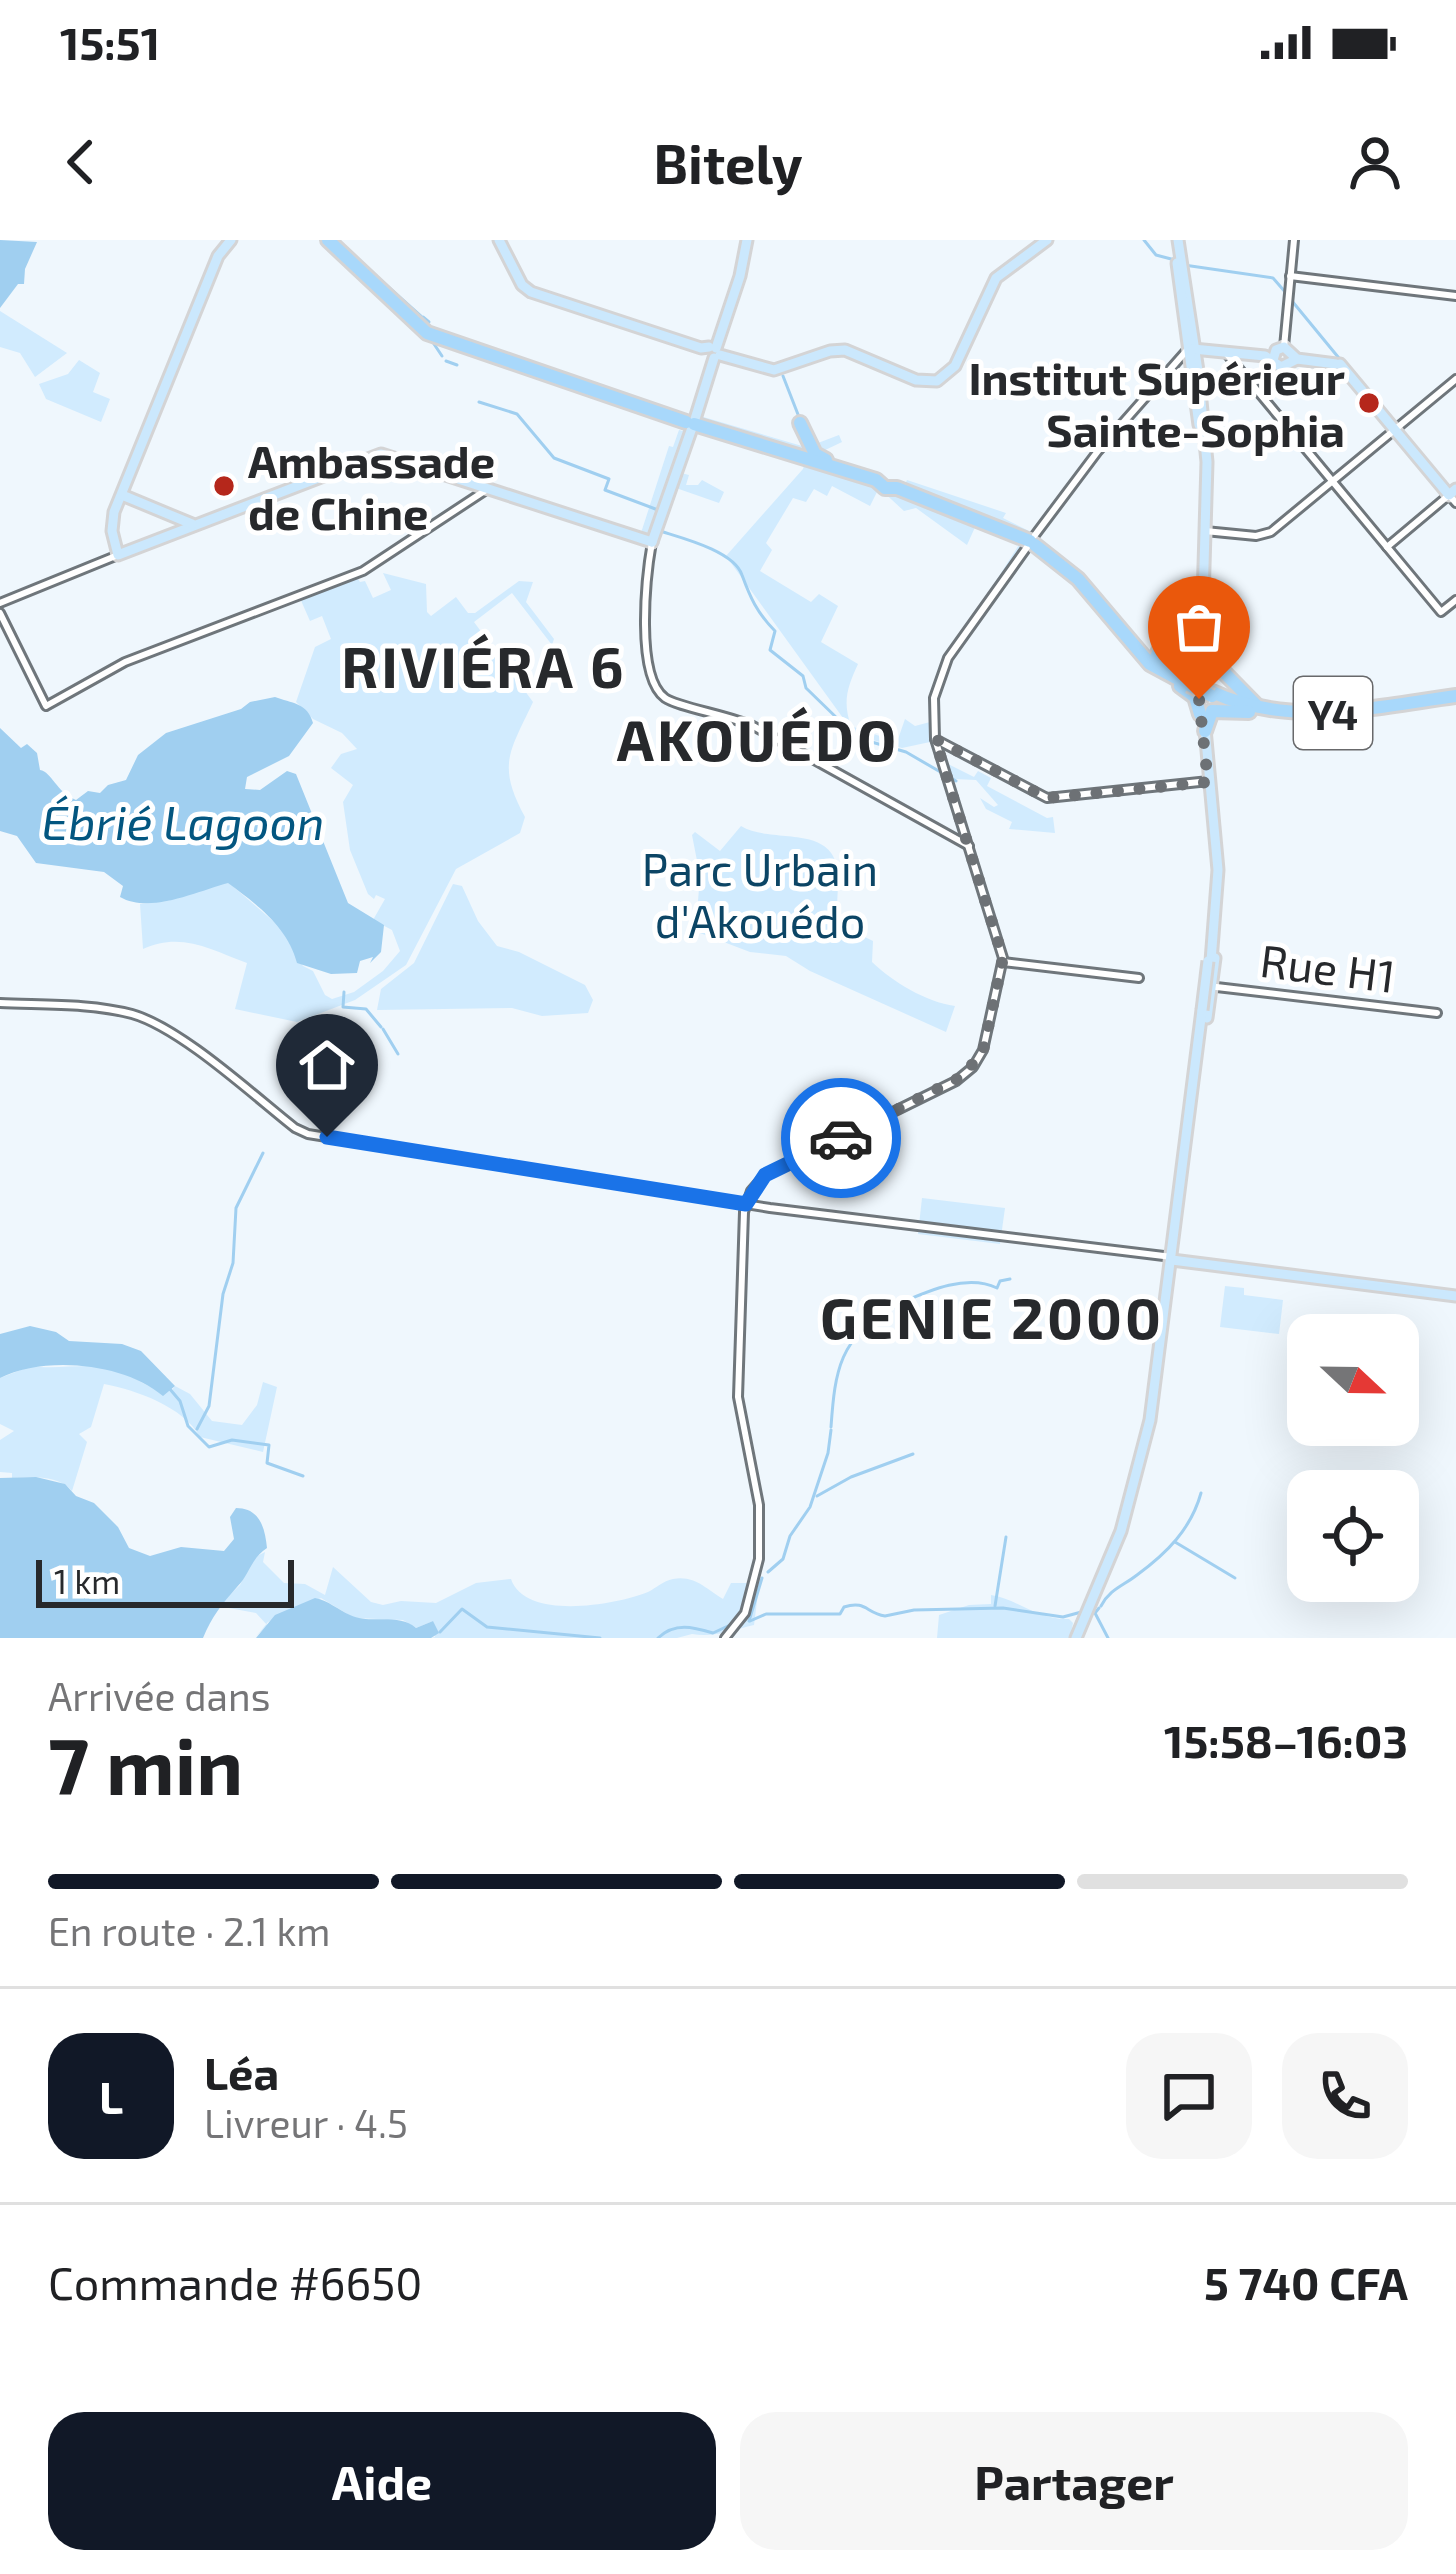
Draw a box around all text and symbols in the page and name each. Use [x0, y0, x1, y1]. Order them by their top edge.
text: 15:51 [60, 15, 160, 69]
icon: back [48, 129, 114, 195]
icon: person [1342, 129, 1408, 195]
text: Bitely [654, 130, 803, 195]
place label: Institut Supérieur Sainte-Sophia [968, 350, 1345, 456]
marker: Institut Supérieur Sainte-Sophia [1356, 390, 1382, 416]
place label: Ambassade de Chine [248, 433, 495, 539]
marker: Ambassade de Chine [211, 473, 237, 499]
pin [1148, 576, 1250, 699]
icon: bag [1166, 594, 1232, 660]
district label: RIVIÉRA 6 [341, 631, 627, 699]
road number: Y4 [1294, 677, 1372, 749]
district label: AKOUÉDO [617, 704, 899, 772]
water label: Ébrié Lagoon [41, 792, 325, 850]
park label: Parc Urbain d'Akouédo [642, 841, 878, 947]
street label: Rue H1 [1257, 932, 1399, 1002]
pin [276, 1014, 378, 1137]
icon: home [294, 1032, 360, 1098]
courier [781, 1078, 901, 1198]
icon: car [808, 1105, 874, 1171]
district label: GENIE 2000 [820, 1282, 1164, 1350]
north arrow [1287, 1314, 1419, 1446]
map controls [1287, 1314, 1419, 1602]
button: locate [1287, 1470, 1419, 1602]
scale bar [36, 1554, 294, 1607]
text: 1 km [54, 1561, 120, 1601]
text: Arrivée dans [48, 1672, 270, 1719]
text: 15:58–16:03 [1164, 1713, 1408, 1767]
text: 7 min [48, 1717, 243, 1811]
text: En route · 2.1 km [48, 1907, 331, 1954]
button: chat [1126, 2033, 1252, 2159]
button: phone [1282, 2033, 1408, 2159]
text: Léa [204, 2045, 279, 2099]
text: L [99, 2069, 123, 2123]
text: Livreur · 4.5 [204, 2099, 408, 2146]
text: Commande #6650 [48, 2255, 422, 2309]
text: 5 740 CFA [1204, 2255, 1408, 2309]
button: Aide [48, 2412, 716, 2550]
button: Partager [740, 2412, 1408, 2550]

